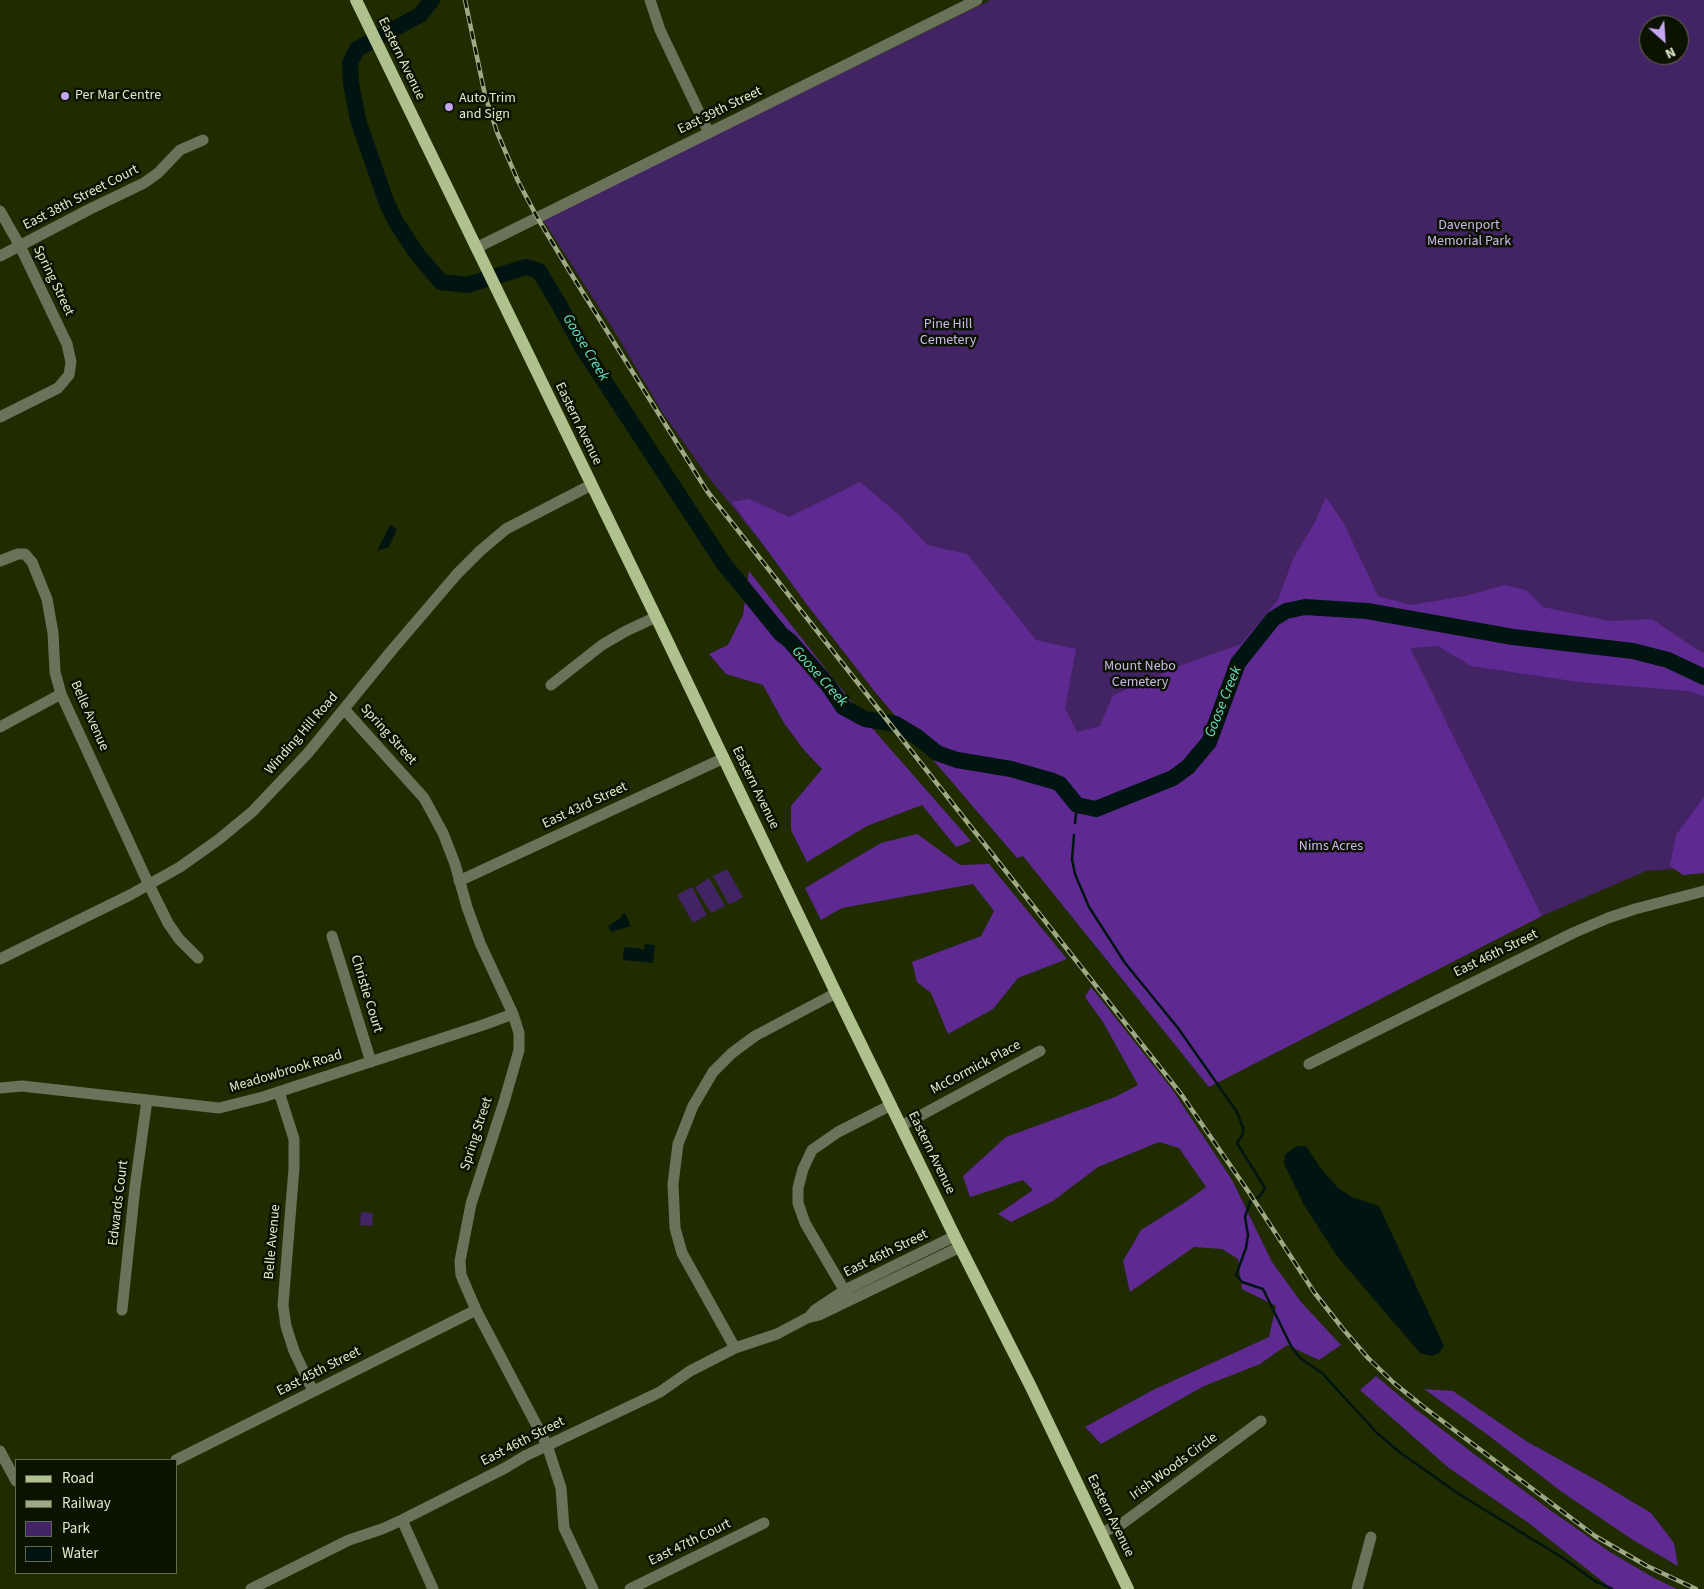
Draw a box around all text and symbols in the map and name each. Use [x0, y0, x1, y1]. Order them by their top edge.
street label: Eastern Avenue [374, 15, 428, 103]
north arrow [1639, 15, 1689, 65]
text: N [1662, 42, 1679, 64]
street label: East 39th Street [675, 83, 765, 139]
place label: Per Mar Centre [75, 88, 161, 104]
marker: Per Mar Centre [59, 90, 71, 102]
place label: Auto Trim and Sign [459, 91, 516, 124]
marker: Auto Trim and Sign [443, 101, 455, 113]
street label: East 38th Street Court [20, 162, 142, 234]
park label: Davenport Memorial Park [1427, 218, 1511, 250]
street label: Spring Street [29, 243, 77, 319]
water label: Goose Creek [558, 311, 612, 385]
park label: Pine Hill Cemetery [920, 317, 976, 350]
street label: Eastern Avenue [551, 380, 605, 468]
water label: Goose Creek [787, 643, 851, 711]
park label: Mount Nebo Cemetery [1104, 659, 1176, 692]
water label: Goose Creek [1202, 664, 1246, 740]
street label: Belle Avenue [66, 678, 112, 754]
street label: Winding Hill Road [262, 689, 342, 779]
street label: Spring Street [356, 701, 420, 769]
street label: Eastern Avenue [728, 744, 782, 832]
street label: East 43rd Street [540, 779, 630, 833]
park label: Nims Acres [1299, 839, 1363, 855]
street label: East 46th Street [1451, 926, 1541, 982]
street label: Christie Court [346, 953, 386, 1035]
street label: McCormick Place [928, 1037, 1024, 1099]
street label: Meadowbrook Road [228, 1047, 344, 1097]
street label: Spring Street [457, 1095, 497, 1173]
street label: Eastern Avenue [904, 1109, 958, 1197]
street label: Edwards Court [105, 1159, 133, 1247]
street label: Belle Avenue [261, 1204, 285, 1280]
street label: East 46th Street [841, 1226, 931, 1282]
street label: East 45th Street [274, 1344, 364, 1400]
street label: East 46th Street [478, 1414, 568, 1470]
street label: Irish Woods Circle [1127, 1430, 1221, 1504]
legend [15, 1459, 178, 1574]
text: Road [62, 1468, 94, 1489]
street label: Eastern Avenue [1083, 1472, 1137, 1560]
text: Railway [62, 1493, 111, 1514]
street label: East 47th Court [646, 1516, 734, 1570]
text: Park [62, 1518, 90, 1539]
text: Water [62, 1543, 98, 1564]

